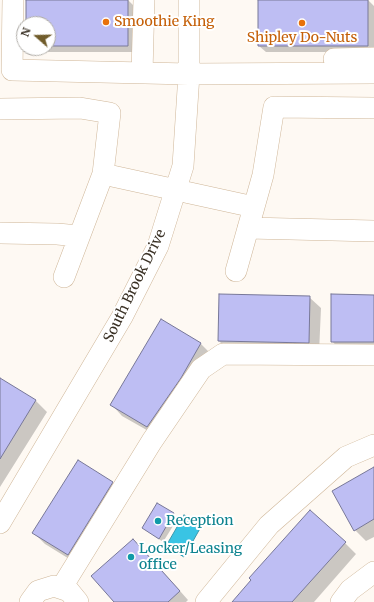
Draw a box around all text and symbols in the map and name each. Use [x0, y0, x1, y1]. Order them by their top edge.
place label: Smoothie King [114, 14, 215, 30]
north arrow [16, 16, 56, 56]
marker: Smoothie King [101, 17, 111, 27]
marker: Shipley Do-Nuts [297, 18, 307, 28]
text: N [18, 26, 34, 39]
place label: Shipley Do-Nuts [247, 30, 357, 46]
street label: South Brook Drive [100, 227, 170, 345]
place label: Reception [166, 513, 234, 529]
marker: Reception [153, 516, 163, 526]
place label: Locker/Leasing office [139, 541, 242, 574]
marker: Locker/Leasing office [126, 552, 136, 562]

